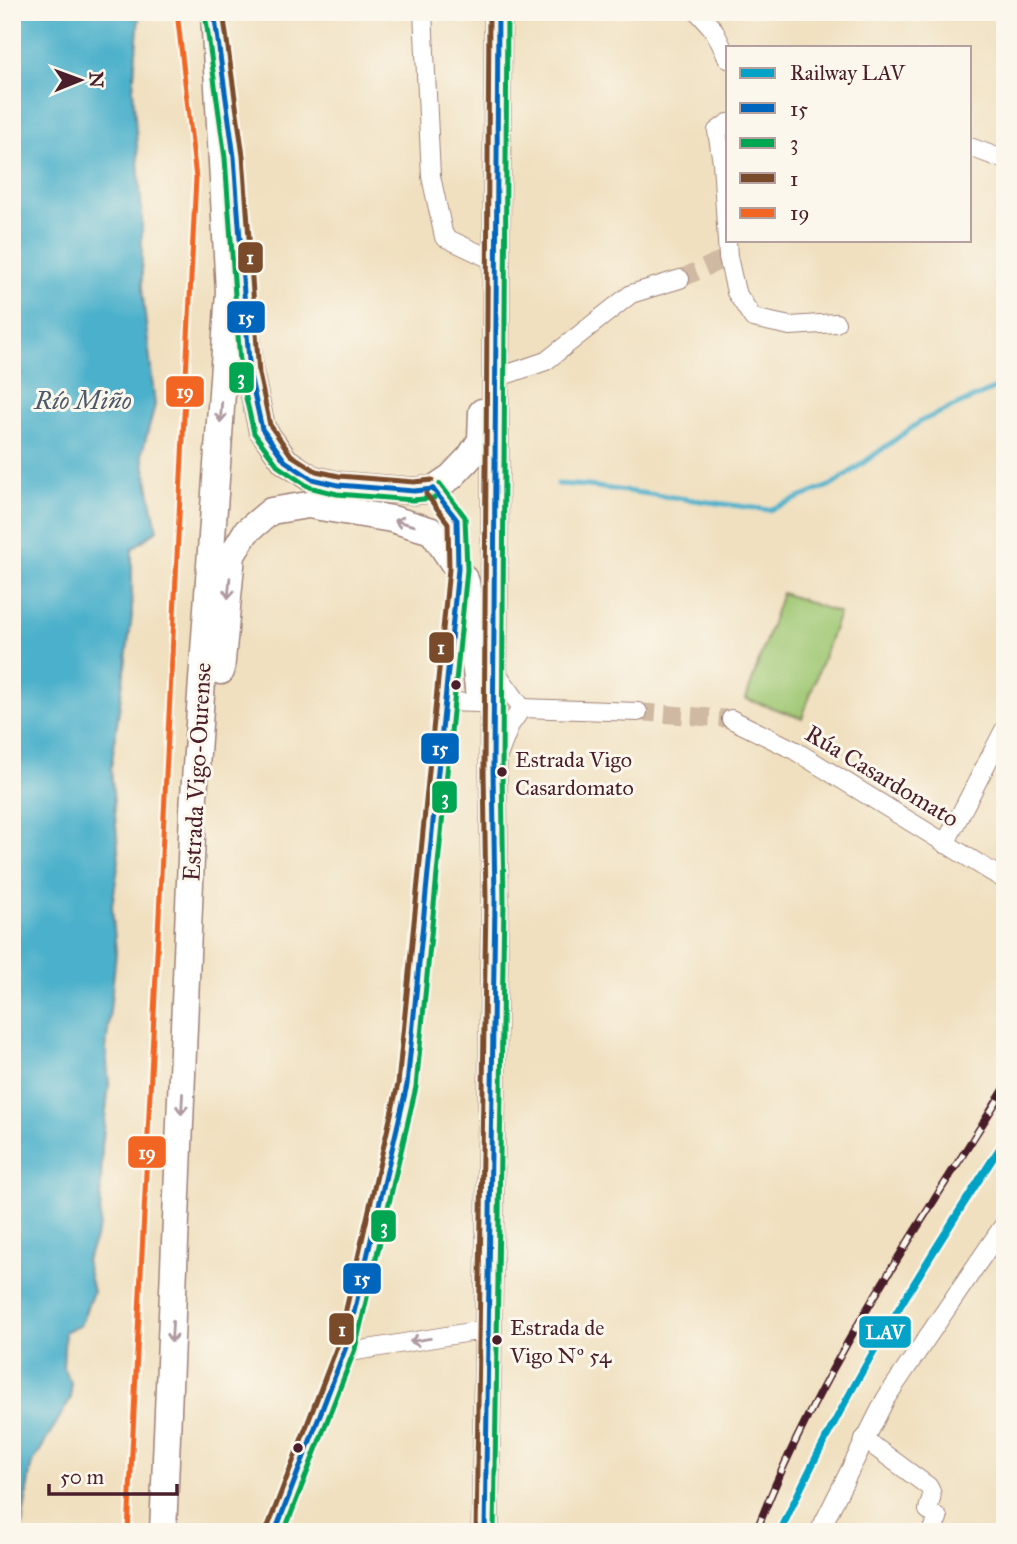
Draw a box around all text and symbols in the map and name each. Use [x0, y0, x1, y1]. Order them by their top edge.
north arrow [46, 46, 116, 116]
legend [726, 46, 972, 242]
text: Railway LAV [790, 60, 906, 86]
text: N [85, 71, 108, 88]
text: 15 [790, 96, 808, 122]
text: 3 [790, 130, 798, 156]
text: 1 [790, 166, 798, 192]
text: 19 [790, 200, 809, 226]
line badge: 1 [237, 241, 264, 274]
text: 1 [246, 246, 254, 269]
line badge: 15 [226, 300, 266, 334]
text: 15 [238, 306, 254, 329]
line badge: 3 [228, 361, 255, 394]
text: 3 [237, 366, 245, 390]
line badge: 19 [165, 375, 205, 408]
text: 19 [176, 380, 194, 404]
water label: Río Miño [33, 384, 132, 416]
one-way arrow [214, 401, 227, 423]
one-way arrow [393, 515, 415, 528]
one-way arrow [222, 576, 235, 598]
line badge: 1 [428, 631, 455, 664]
text: 1 [437, 636, 445, 659]
street label: Estrada Vigo-Ourense [176, 662, 218, 882]
unlabelled marker [449, 678, 463, 692]
street label: Rúa Casardomato [800, 718, 964, 834]
line badge: 15 [420, 732, 460, 765]
text: 15 [432, 737, 448, 760]
place label: Estrada Vigo Casardomato [515, 746, 634, 801]
marker: Estrada Vigo Casardomato [495, 765, 509, 779]
line badge: 3 [431, 780, 458, 814]
text: 3 [441, 786, 449, 810]
one-way arrow [175, 1092, 188, 1115]
line badge: 19 [127, 1135, 167, 1169]
text: 19 [138, 1141, 156, 1165]
line badge: 3 [370, 1209, 397, 1243]
text: 3 [380, 1215, 388, 1239]
line badge: 15 [342, 1262, 382, 1295]
text: 15 [354, 1267, 370, 1290]
line badge: 1 [328, 1312, 355, 1346]
place label: Estrada de Vigo Nº 54 [509, 1314, 612, 1369]
line badge: LAV [858, 1315, 912, 1349]
text: 1 [338, 1318, 346, 1341]
one-way arrow [165, 1320, 178, 1343]
text: LAV [865, 1321, 906, 1344]
marker: Estrada de Vigo Nº 54 [490, 1333, 504, 1347]
one-way arrow [409, 1334, 432, 1347]
unlabelled marker [291, 1441, 305, 1455]
scale bar [49, 1453, 177, 1497]
text: 50 m [60, 1464, 105, 1490]

